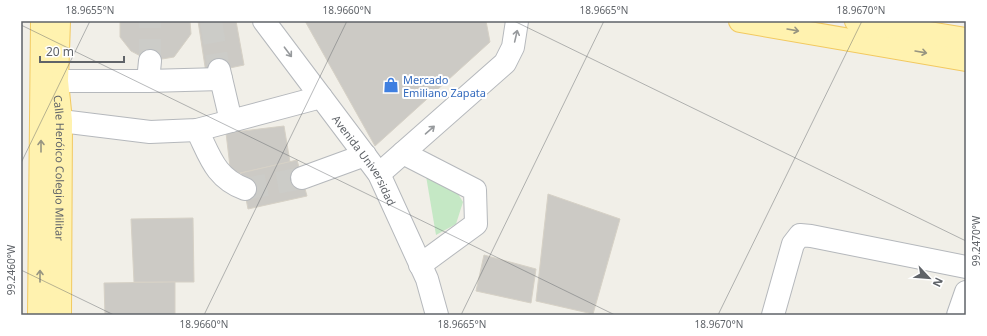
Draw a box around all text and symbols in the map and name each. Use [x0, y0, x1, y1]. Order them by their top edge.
text: 18.9655°N [66, 3, 114, 17]
text: 18.9660°N [323, 3, 371, 17]
text: 18.9665°N [580, 3, 628, 17]
text: 18.9670°N [837, 3, 885, 17]
one-way arrow [786, 26, 799, 34]
one-way arrow [512, 30, 520, 43]
scale bar [40, 38, 124, 64]
text: 20 m [46, 43, 74, 60]
one-way arrow [284, 47, 292, 58]
one-way arrow [914, 49, 927, 57]
place label: Mercado Emiliano Zapata [403, 72, 486, 100]
shop icon: Mercado Emiliano Zapata [382, 76, 400, 94]
street label: Calle Heróico Colegio Militar [51, 94, 69, 241]
street label: Avenida Universidad [329, 112, 400, 208]
one-way arrow [424, 125, 435, 134]
one-way arrow [37, 140, 45, 153]
text: 99.2470°W [969, 215, 983, 266]
text: 99.2460°W [4, 244, 18, 295]
north arrow [909, 258, 949, 298]
one-way arrow [36, 270, 44, 283]
text: N [930, 275, 947, 290]
text: 18.9660°N [180, 317, 228, 331]
text: 18.9665°N [438, 317, 486, 331]
text: 18.9670°N [695, 317, 743, 331]

